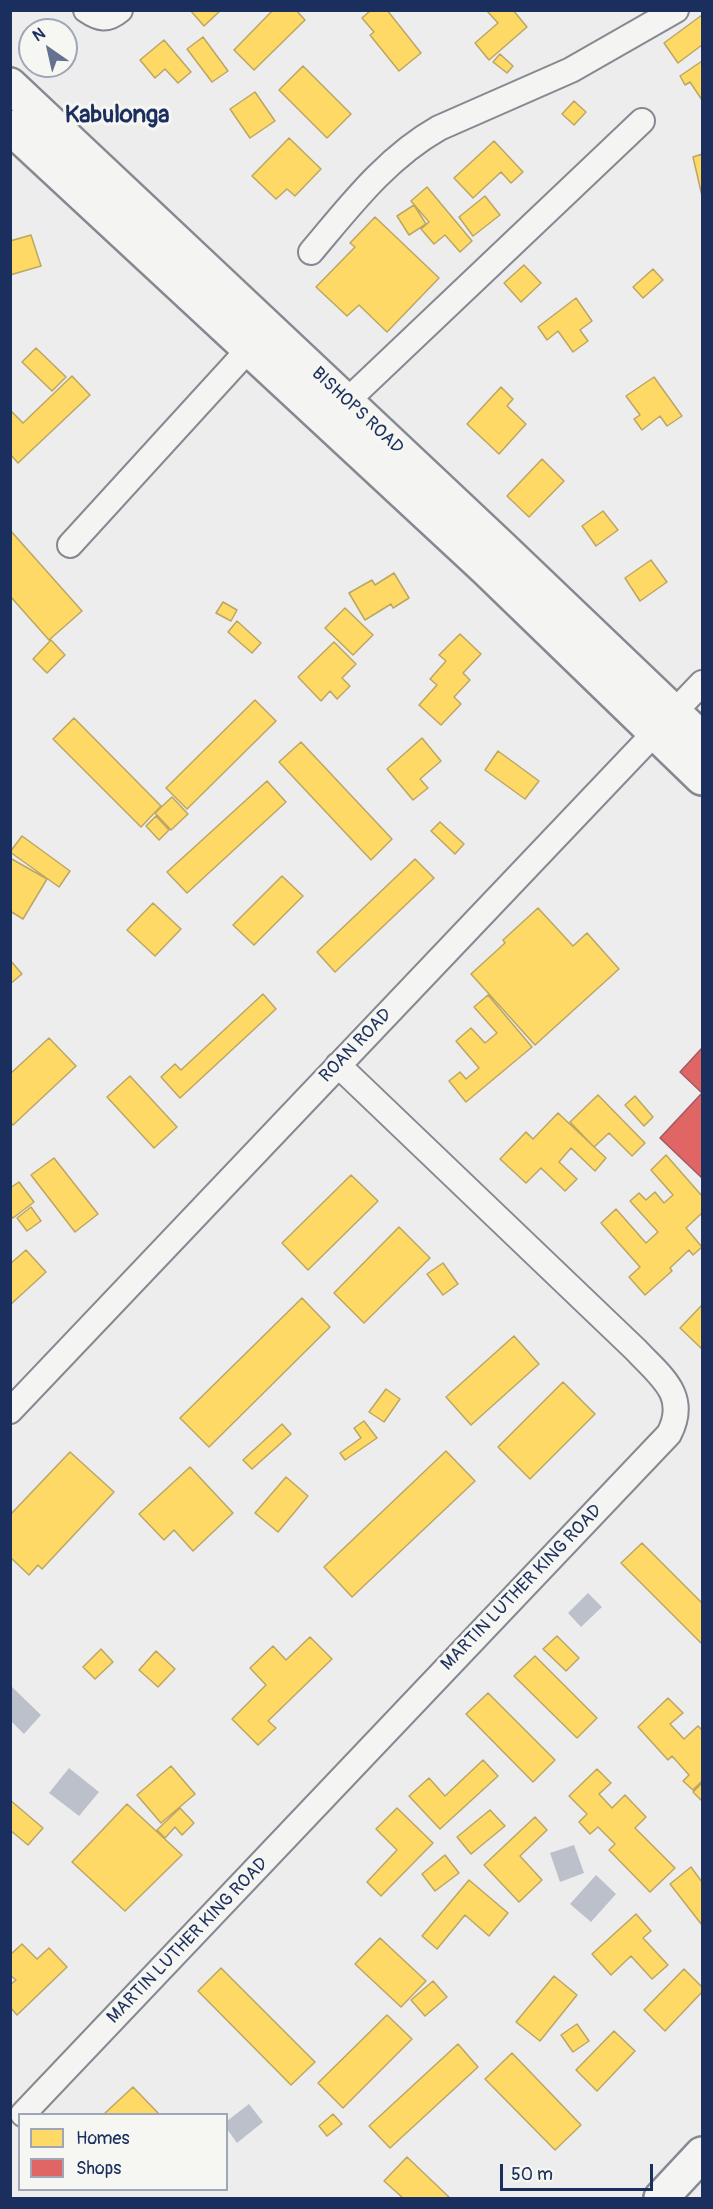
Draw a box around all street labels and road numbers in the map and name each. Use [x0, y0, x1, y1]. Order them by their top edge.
street label: BISHOPS ROAD [307, 363, 407, 459]
street label: ROAN ROAD [315, 1005, 397, 1087]
street label: MARTIN LUTHER KING ROAD [437, 1501, 607, 1675]
street label: MARTIN LUTHER KING ROAD [103, 1854, 273, 2028]

